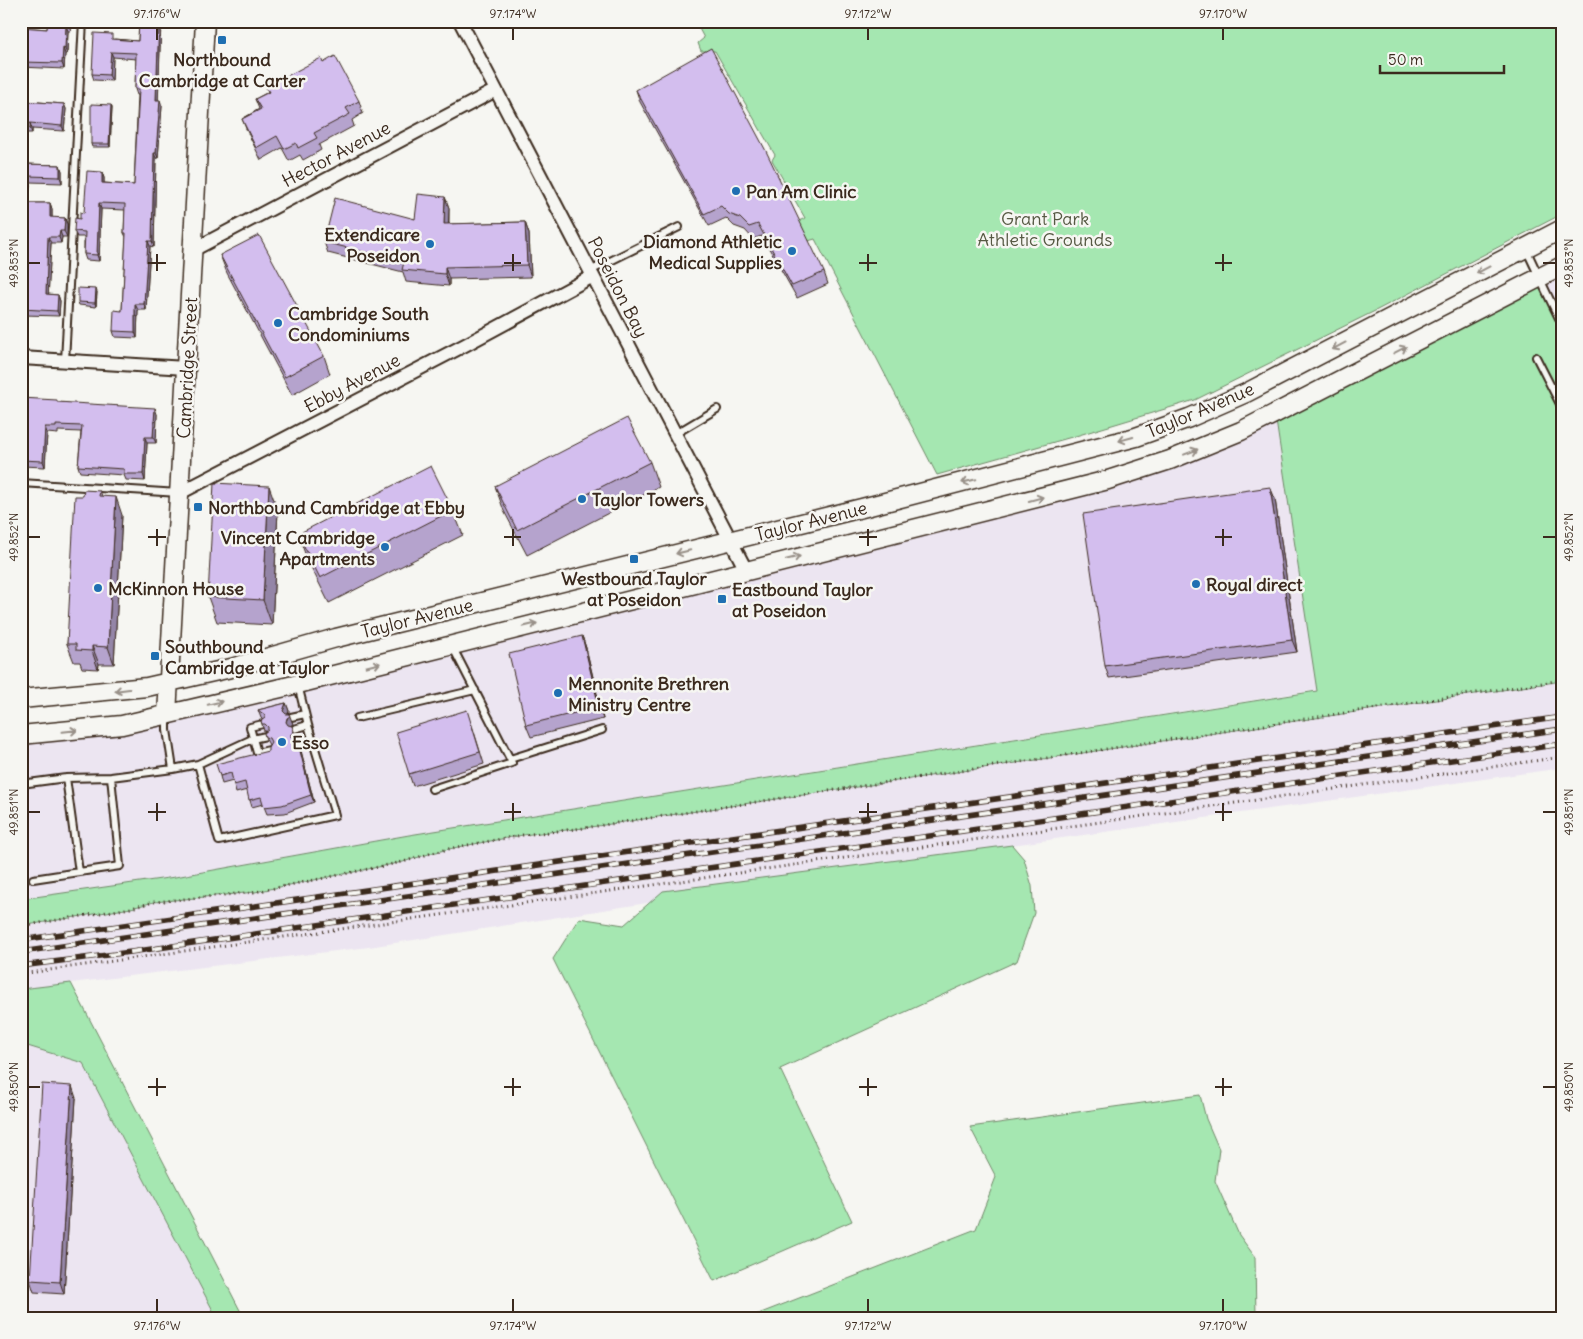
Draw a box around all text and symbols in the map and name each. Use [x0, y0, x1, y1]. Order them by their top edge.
text: 97.176°W [133, 6, 181, 21]
text: 97.174°W [489, 6, 537, 21]
text: 97.172°W [845, 6, 892, 21]
text: 97.170°W [1199, 6, 1247, 21]
marker: Northbound Cambridge at Carter [216, 34, 228, 46]
scale bar [1380, 42, 1504, 74]
place label: Northbound Cambridge at Carter [139, 48, 306, 92]
text: 50 m [1388, 50, 1423, 69]
street label: Hector Avenue [278, 116, 394, 192]
place label: Pan Am Clinic [746, 180, 857, 203]
marker: Pan Am Clinic [730, 185, 742, 197]
park label: Grant Park Athletic Grounds [977, 207, 1113, 251]
place label: Extendicare Poseidon [324, 223, 421, 267]
place label: Diamond Athletic Medical Supplies [643, 230, 782, 274]
street label: Poseidon Bay [583, 233, 653, 341]
marker: Extendicare Poseidon [424, 238, 436, 250]
text: 49.853°N [6, 239, 21, 288]
text: 49.853°N [1561, 239, 1576, 288]
marker: Diamond Athletic Medical Supplies [786, 245, 798, 257]
one-way arrow [1475, 265, 1490, 275]
street label: Cambridge Street [172, 297, 202, 439]
place label: Cambridge South Condominiums [288, 302, 429, 346]
marker: Cambridge South Condominiums [272, 317, 284, 329]
one-way arrow [1331, 341, 1346, 351]
one-way arrow [1392, 345, 1407, 354]
street label: Ebby Avenue [300, 348, 404, 418]
street label: Taylor Avenue [1143, 377, 1257, 443]
one-way arrow [1119, 435, 1135, 445]
one-way arrow [1184, 447, 1199, 456]
one-way arrow [962, 477, 978, 486]
place label: Taylor Towers [592, 488, 704, 511]
marker: Taylor Towers [576, 493, 588, 505]
one-way arrow [1027, 493, 1043, 503]
place label: Northbound Cambridge at Ebby [208, 496, 465, 519]
street label: Taylor Avenue [753, 496, 869, 546]
marker: Northbound Cambridge at Ebby [192, 501, 204, 513]
text: 49.852°N [6, 513, 21, 561]
text: 49.852°N [1561, 513, 1576, 561]
place label: Vincent Cambridge Apartments [221, 526, 375, 570]
marker: Vincent Cambridge Apartments [379, 541, 391, 553]
one-way arrow [676, 548, 692, 557]
marker: Westbound Taylor at Poseidon [628, 553, 640, 565]
one-way arrow [784, 553, 800, 562]
place label: Westbound Taylor at Poseidon [561, 567, 707, 611]
place label: Royal direct [1206, 573, 1304, 596]
place label: McKinnon House [108, 577, 244, 600]
place label: Eastbound Taylor at Poseidon [732, 578, 874, 622]
marker: Royal direct [1190, 578, 1202, 590]
marker: McKinnon House [92, 582, 104, 594]
street label: Taylor Avenue [359, 593, 475, 643]
marker: Eastbound Taylor at Poseidon [716, 593, 728, 605]
one-way arrow [522, 619, 538, 629]
place label: Southbound Cambridge at Taylor [165, 635, 330, 679]
marker: Southbound Cambridge at Taylor [149, 650, 161, 662]
one-way arrow [364, 659, 380, 669]
place label: Mennonite Brethren Ministry Centre [568, 672, 730, 716]
one-way arrow [115, 685, 131, 695]
marker: Mennonite Brethren Ministry Centre [552, 687, 564, 699]
one-way arrow [206, 698, 222, 707]
one-way arrow [62, 726, 78, 736]
place label: Esso [292, 731, 329, 754]
marker: Esso [276, 736, 288, 748]
text: 49.851°N [6, 789, 21, 835]
text: 49.851°N [1561, 789, 1576, 835]
text: 49.850°N [6, 1062, 21, 1112]
text: 49.850°N [1561, 1062, 1576, 1112]
text: 97.176°W [133, 1318, 181, 1333]
text: 97.174°W [489, 1318, 537, 1333]
text: 97.172°W [845, 1318, 892, 1333]
text: 97.170°W [1199, 1318, 1247, 1333]

